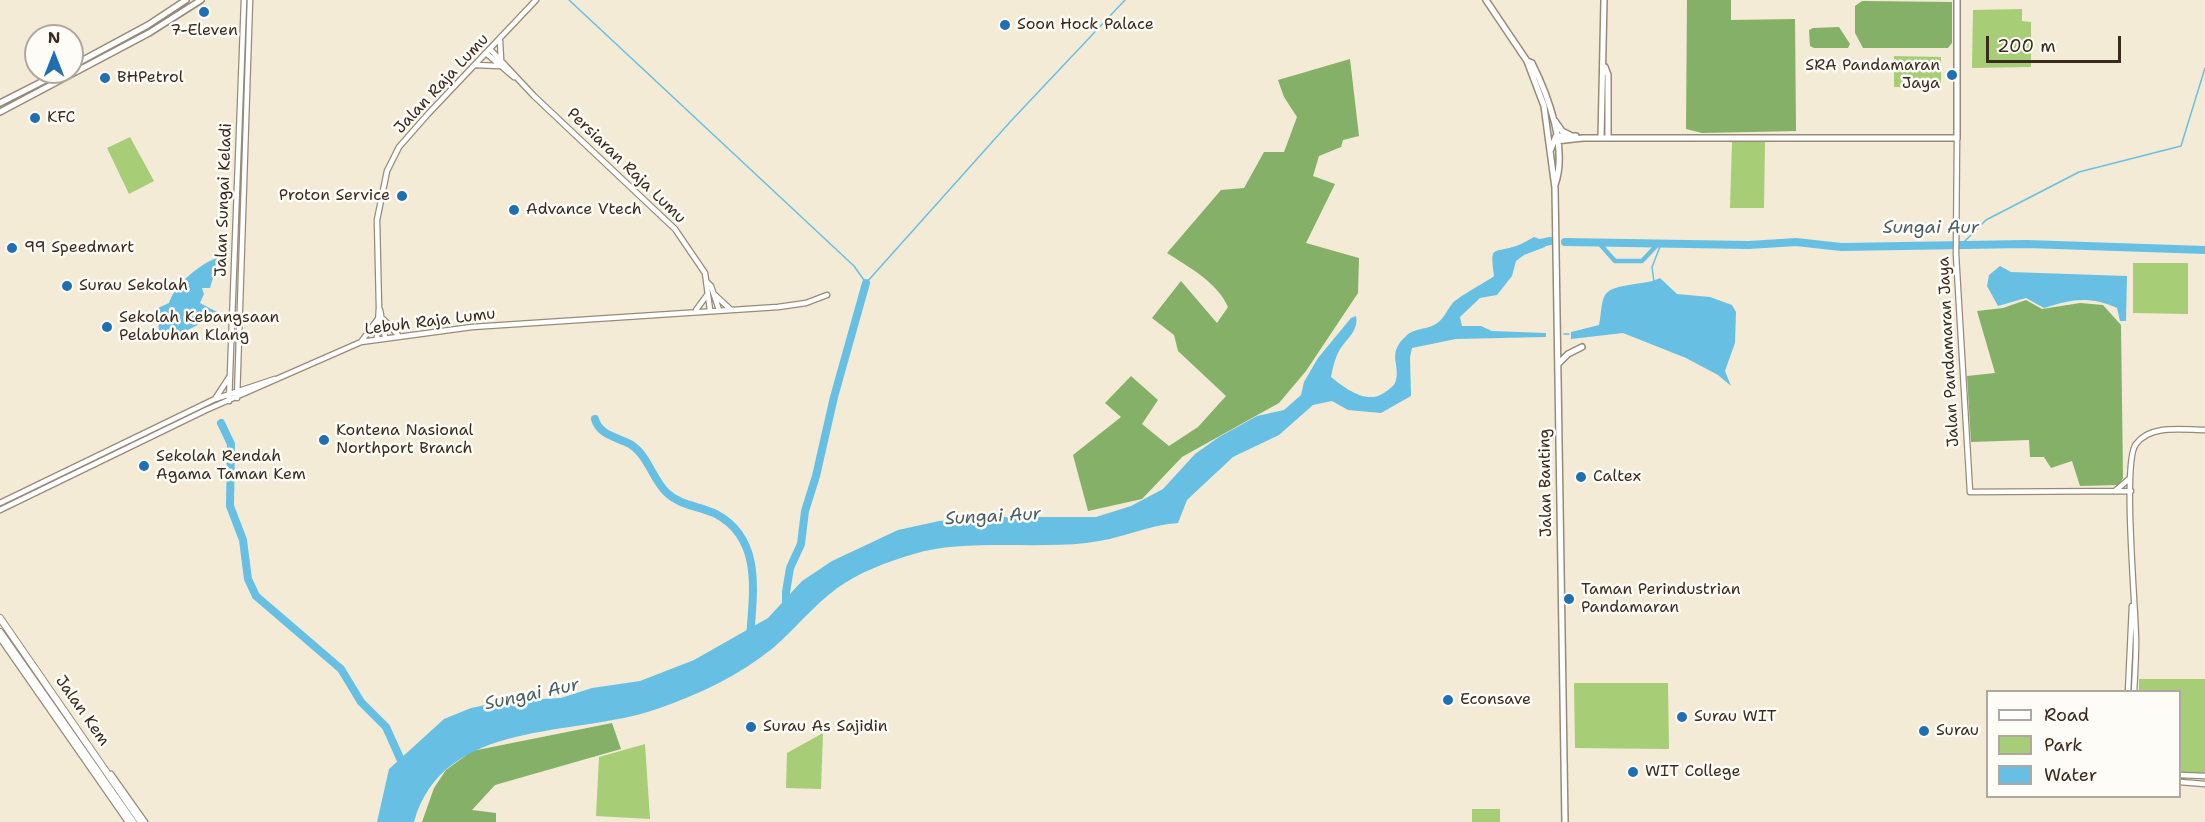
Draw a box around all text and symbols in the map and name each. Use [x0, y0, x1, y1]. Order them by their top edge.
marker: 7-Eleven [197, 5, 211, 19]
place label: Soon Hock Palace [1017, 15, 1154, 35]
marker: Soon Hock Palace [998, 18, 1012, 32]
place label: 7-Eleven [170, 21, 238, 41]
north arrow [24, 24, 84, 84]
scale bar [1989, 24, 2124, 62]
text: N [48, 27, 60, 48]
street label: Jalan Raja Lumu [391, 30, 493, 138]
text: 200 m [1997, 34, 2056, 58]
place label: SRA Pandamaran Jaya [1805, 56, 1940, 94]
place label: BHPetrol [117, 68, 184, 88]
marker: SRA Pandamaran Jaya [1945, 68, 1959, 82]
marker: BHPetrol [98, 71, 112, 85]
street label: Persiaran Raja Lumu [563, 104, 689, 228]
place label: KFC [47, 108, 75, 128]
marker: KFC [28, 111, 42, 125]
street label: Jalan Sungai Keladi [212, 123, 236, 277]
place label: Proton Service [279, 186, 390, 206]
marker: Proton Service [395, 189, 409, 203]
place label: Advance Vtech [526, 200, 642, 220]
marker: Advance Vtech [507, 203, 521, 217]
water label: Sungai Aur [1883, 217, 1979, 239]
place label: 99 Speedmart [24, 238, 134, 258]
marker: 99 Speedmart [5, 241, 19, 255]
street label: Jalan Pandamaran Jaya [1934, 256, 1964, 448]
place label: Surau Sekolah [79, 276, 188, 296]
marker: Surau Sekolah [60, 279, 74, 293]
street label: Lebuh Raja Lumu [363, 304, 497, 340]
place label: Sekolah Kebangsaan Pelabuhan Klang [119, 308, 279, 346]
marker: Sekolah Kebangsaan Pelabuhan Klang [100, 320, 114, 334]
place label: Kontena Nasional Northport Branch [336, 421, 473, 459]
street label: Jalan Banting [1535, 429, 1557, 537]
marker: Kontena Nasional Northport Branch [317, 433, 331, 447]
place label: Sekolah Rendah Agama Taman Kem [156, 447, 306, 485]
marker: Sekolah Rendah Agama Taman Kem [137, 459, 151, 473]
place label: Caltex [1593, 467, 1641, 487]
marker: Caltex [1574, 470, 1588, 484]
water label: Sungai Aur [944, 504, 1042, 530]
place label: Taman Perindustrian Pandamaran [1581, 580, 1741, 618]
marker: Taman Perindustrian Pandamaran [1562, 592, 1576, 606]
street label: Jalan Kem [51, 672, 113, 750]
water label: Sungai Aur [483, 674, 581, 716]
place label: Econsave [1460, 690, 1531, 710]
legend [1986, 690, 2181, 798]
marker: Econsave [1441, 693, 1455, 707]
text: Road [2044, 703, 2089, 727]
place label: Surau WIT [1694, 707, 1777, 727]
marker: Surau WIT [1675, 710, 1689, 724]
place label: Surau As Sajidin [763, 717, 888, 737]
marker: Surau As Sajidin [744, 720, 758, 734]
place label: Surau [1936, 721, 1979, 741]
marker: Surau [1917, 724, 1931, 738]
text: Park [2044, 733, 2083, 757]
place label: WIT College [1645, 762, 1741, 782]
text: Water [2044, 763, 2097, 787]
marker: WIT College [1626, 765, 1640, 779]

